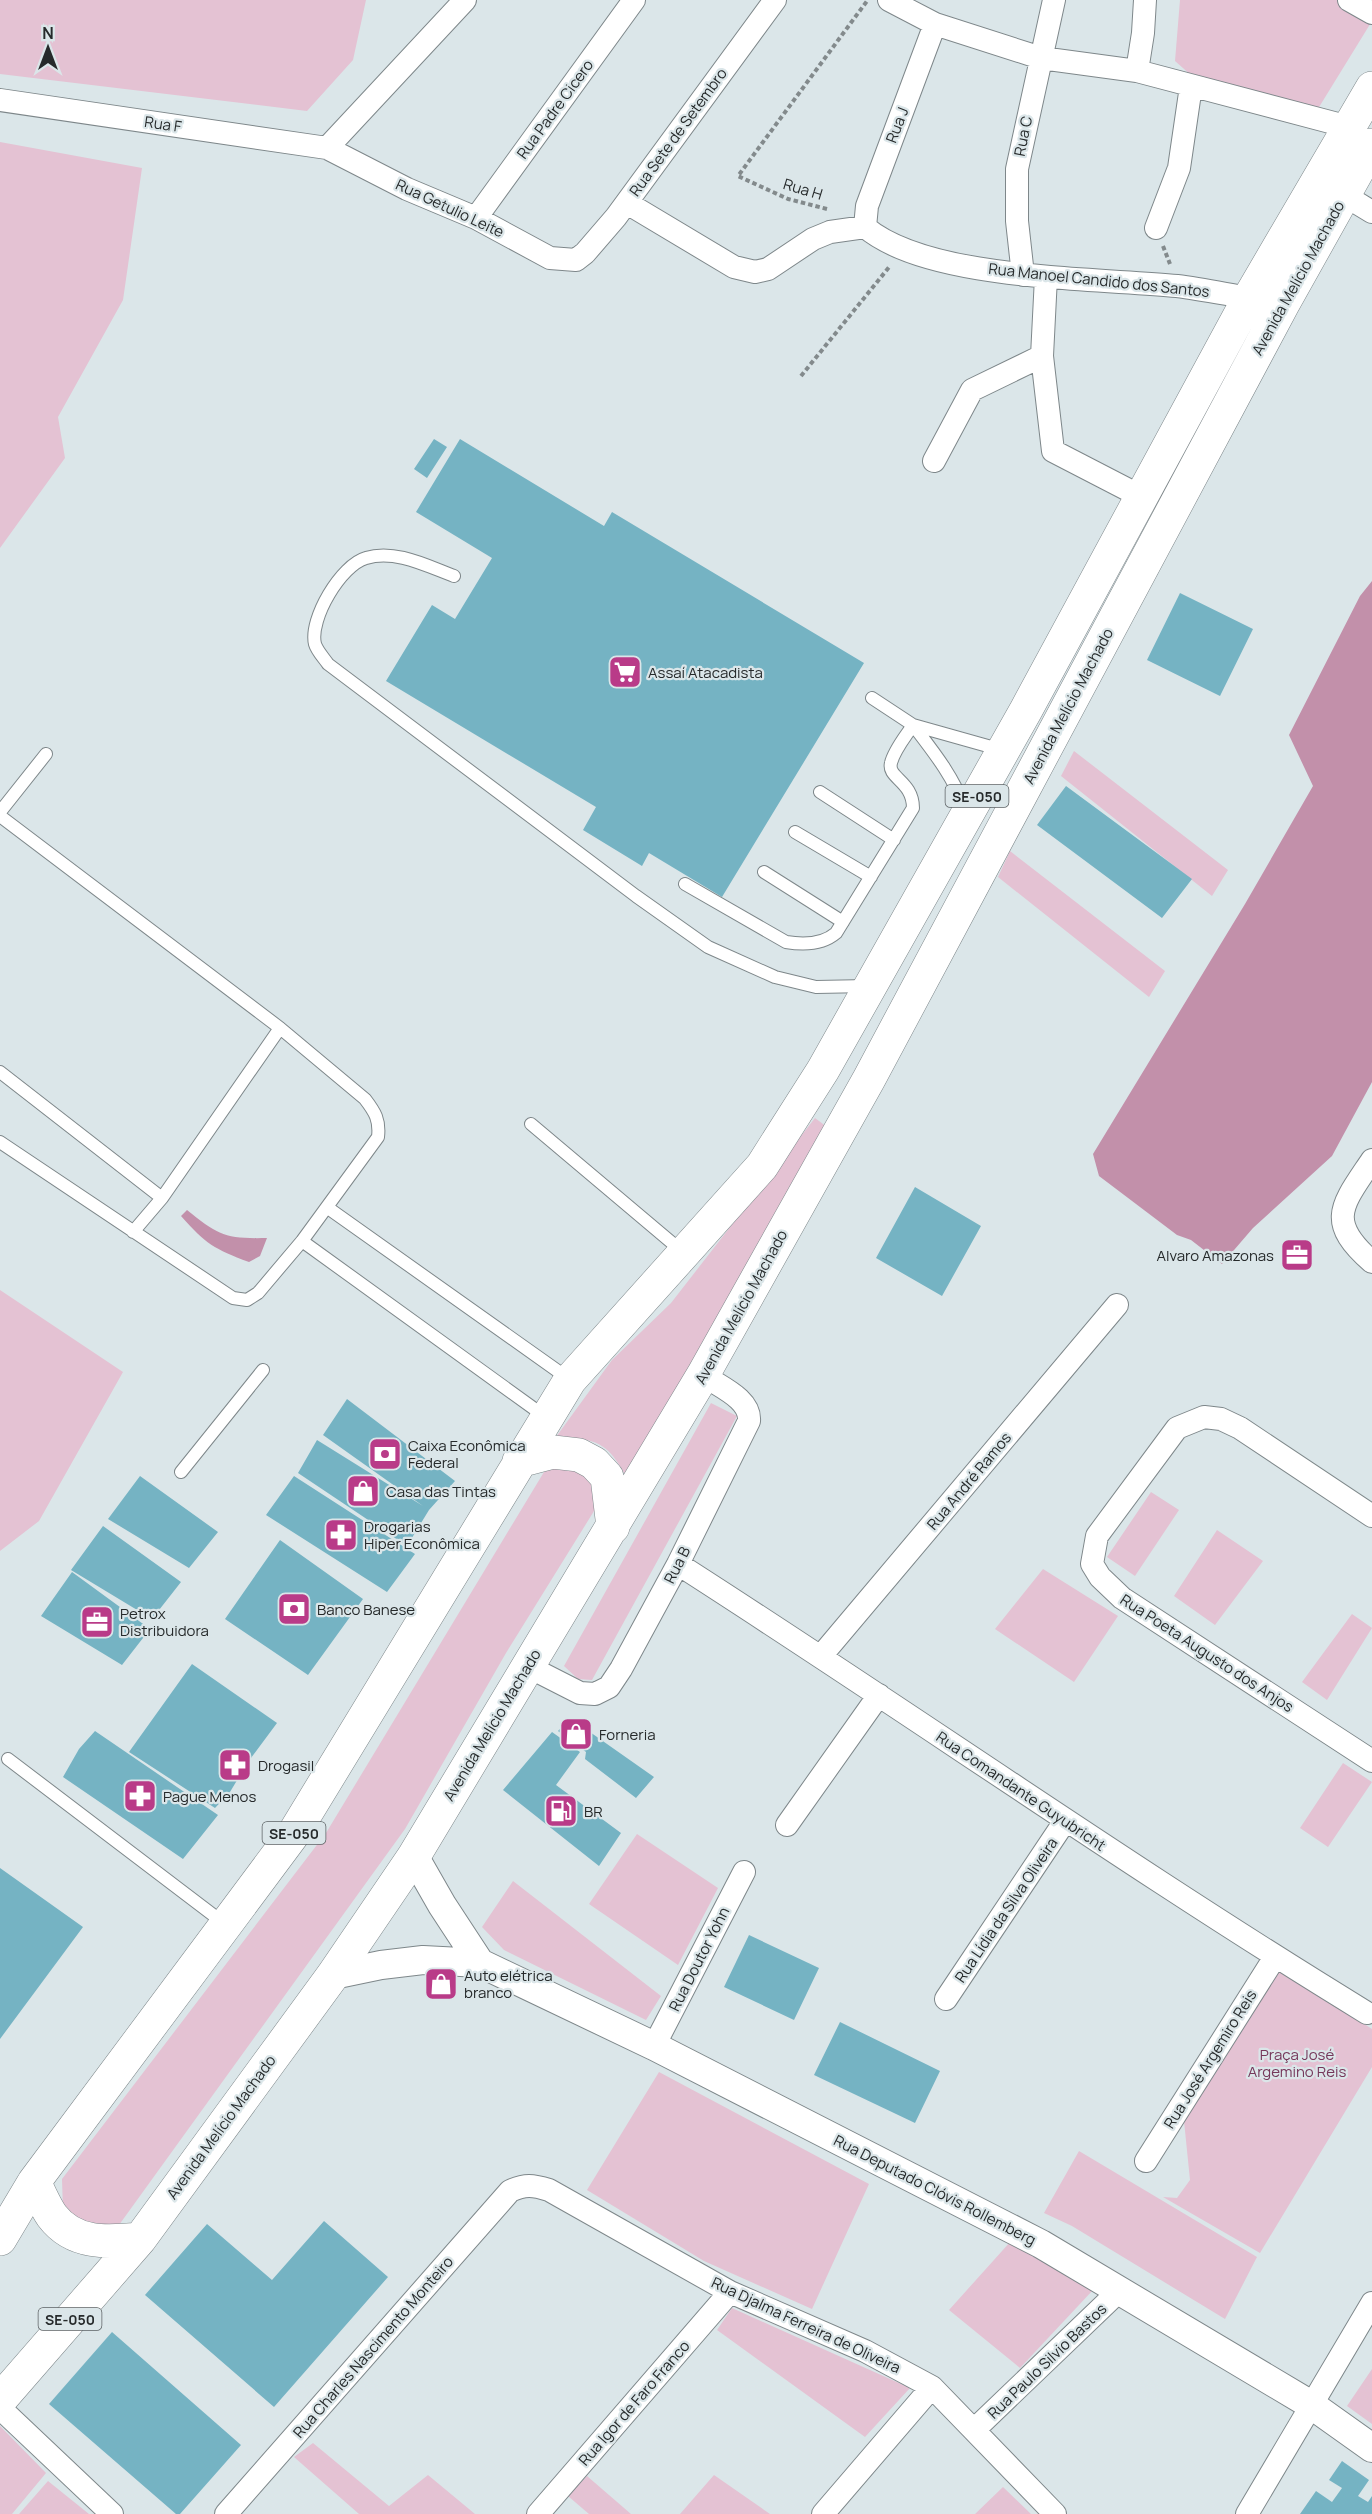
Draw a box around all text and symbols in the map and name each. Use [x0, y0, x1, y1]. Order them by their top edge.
north arrow [18, 18, 78, 78]
text: N [42, 22, 54, 44]
street label: Rua Padre Cicero [512, 55, 598, 163]
street label: Rua Sete de Setembro [624, 63, 732, 200]
street label: Rua J [881, 104, 913, 146]
street label: Rua F [143, 111, 183, 137]
street label: Rua C [1009, 114, 1037, 158]
street label: Rua H [781, 173, 825, 205]
street label: Rua Getulio Leite [392, 174, 508, 242]
street label: Avenida Melício Machado [1247, 197, 1349, 359]
street label: Rua Manoel Candido dos Santos [987, 258, 1211, 302]
street label: Avenida Melício Machado [1018, 624, 1118, 788]
supermarket icon: Assaí Atacadista [607, 654, 643, 690]
place label: Assaí Atacadista [648, 662, 763, 683]
road number: SE-050 [946, 785, 1008, 807]
street label: Avenida Melício Machado [690, 1226, 792, 1388]
office icon: Alvaro Amazonas [1279, 1237, 1315, 1273]
place label: Alvaro Amazonas [1156, 1245, 1274, 1266]
street label: Rua André Ramos [922, 1428, 1016, 1534]
place label: Caixa Econômica Federal [408, 1435, 526, 1473]
bank icon: Caixa Econômica Federal [367, 1436, 403, 1472]
shop icon: Casa das Tintas [345, 1473, 381, 1509]
place label: Casa das Tintas [386, 1481, 496, 1502]
place label: Drogarias Hiper Econômica [364, 1516, 480, 1554]
pharmacy icon: Drogarias Hiper Econômica [323, 1517, 359, 1553]
street label: Rua B [659, 1543, 695, 1587]
street label: Rua Poeta Augusto dos Anjos [1116, 1589, 1298, 1717]
bank icon: Banco Banese [276, 1591, 312, 1627]
place label: Banco Banese [317, 1599, 415, 1620]
place label: Petrox Distribuidora [120, 1603, 209, 1641]
office icon: Petrox Distribuidora [79, 1604, 115, 1640]
street label: Avenida Melício Machado [438, 1645, 546, 1805]
shop icon: Forneria [558, 1716, 594, 1752]
place label: Forneria [599, 1724, 655, 1745]
street label: Rua Comandante Guyubricht [932, 1726, 1110, 1856]
pharmacy icon: Drogasil [217, 1747, 253, 1783]
place label: Drogasil [258, 1755, 314, 1776]
pharmacy icon: Pague Menos [122, 1778, 158, 1814]
place label: Pague Menos [163, 1786, 256, 1807]
fuel station icon: BR [543, 1793, 579, 1829]
place label: BR [584, 1801, 603, 1822]
road number: SE-050 [262, 1822, 326, 1844]
street label: Rua Lídia da Silva Oliveira [950, 1833, 1062, 1987]
street label: Rua Doutor Yohn [664, 1903, 734, 2015]
place label: Auto elétrica branco [464, 1965, 553, 2003]
shop icon: Auto elétrica branco [423, 1966, 459, 2002]
street label: Rua José Argemiro Reis [1159, 1985, 1261, 2132]
park label: Praça José Argemino Reis [1248, 2044, 1346, 2082]
street label: Avenida Melício Machado [162, 2051, 281, 2203]
street label: Rua Deputado Clóvis Rollemberg [830, 2130, 1040, 2250]
street label: Rua Charles Nascimento Monteiro [288, 2252, 458, 2442]
street label: Rua Djalma Ferreira de Oliveira [708, 2272, 904, 2378]
street label: Rua Paulo Silvio Bastos [983, 2298, 1111, 2423]
road number: SE-050 [38, 2308, 101, 2330]
street label: Rua Igor de Faro Franco [574, 2336, 694, 2470]

